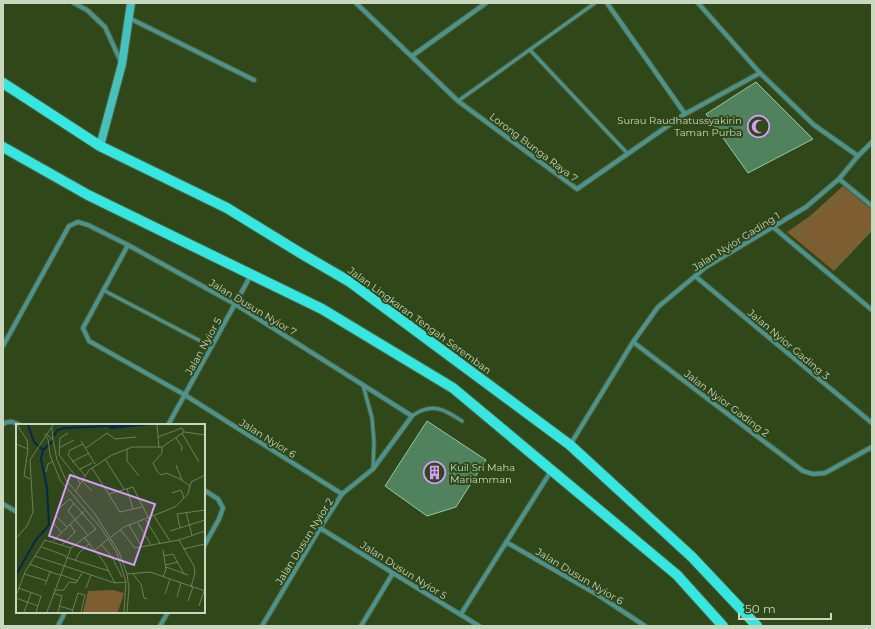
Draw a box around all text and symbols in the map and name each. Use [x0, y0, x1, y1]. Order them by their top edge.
street label: Lorong Bunga Raya 7 [487, 110, 581, 185]
mosque icon: Surau Raudhatussyakirin Taman Purba [745, 113, 771, 139]
place label: Surau Raudhatussyakirin Taman Purba [617, 114, 742, 139]
street label: Jalan Nyior Gading 1 [689, 209, 783, 274]
street label: Jalan Lingkaran Tengah Seremban [345, 263, 494, 377]
street label: Jalan Dusun Nyior 7 [206, 276, 299, 339]
street label: Jalan Nyior Gading 3 [744, 306, 833, 383]
street label: Jalan Nyior 5 [182, 315, 225, 378]
street label: Jalan Nyior Gading 2 [681, 367, 772, 440]
street label: Jalan Nyior 6 [236, 415, 298, 461]
inset map [16, 424, 205, 613]
building icon: Kuil Sri Maha Mariamman [422, 460, 448, 486]
place label: Kuil Sri Maha Mariamman [450, 461, 515, 486]
street label: Jalan Dusun Nyior 2 [272, 495, 337, 588]
street label: Jalan Dusun Nyior 5 [357, 538, 450, 603]
street label: Jalan Dusun Nyior 6 [533, 545, 626, 608]
scale bar [739, 595, 831, 621]
text: 50 m [745, 601, 776, 616]

